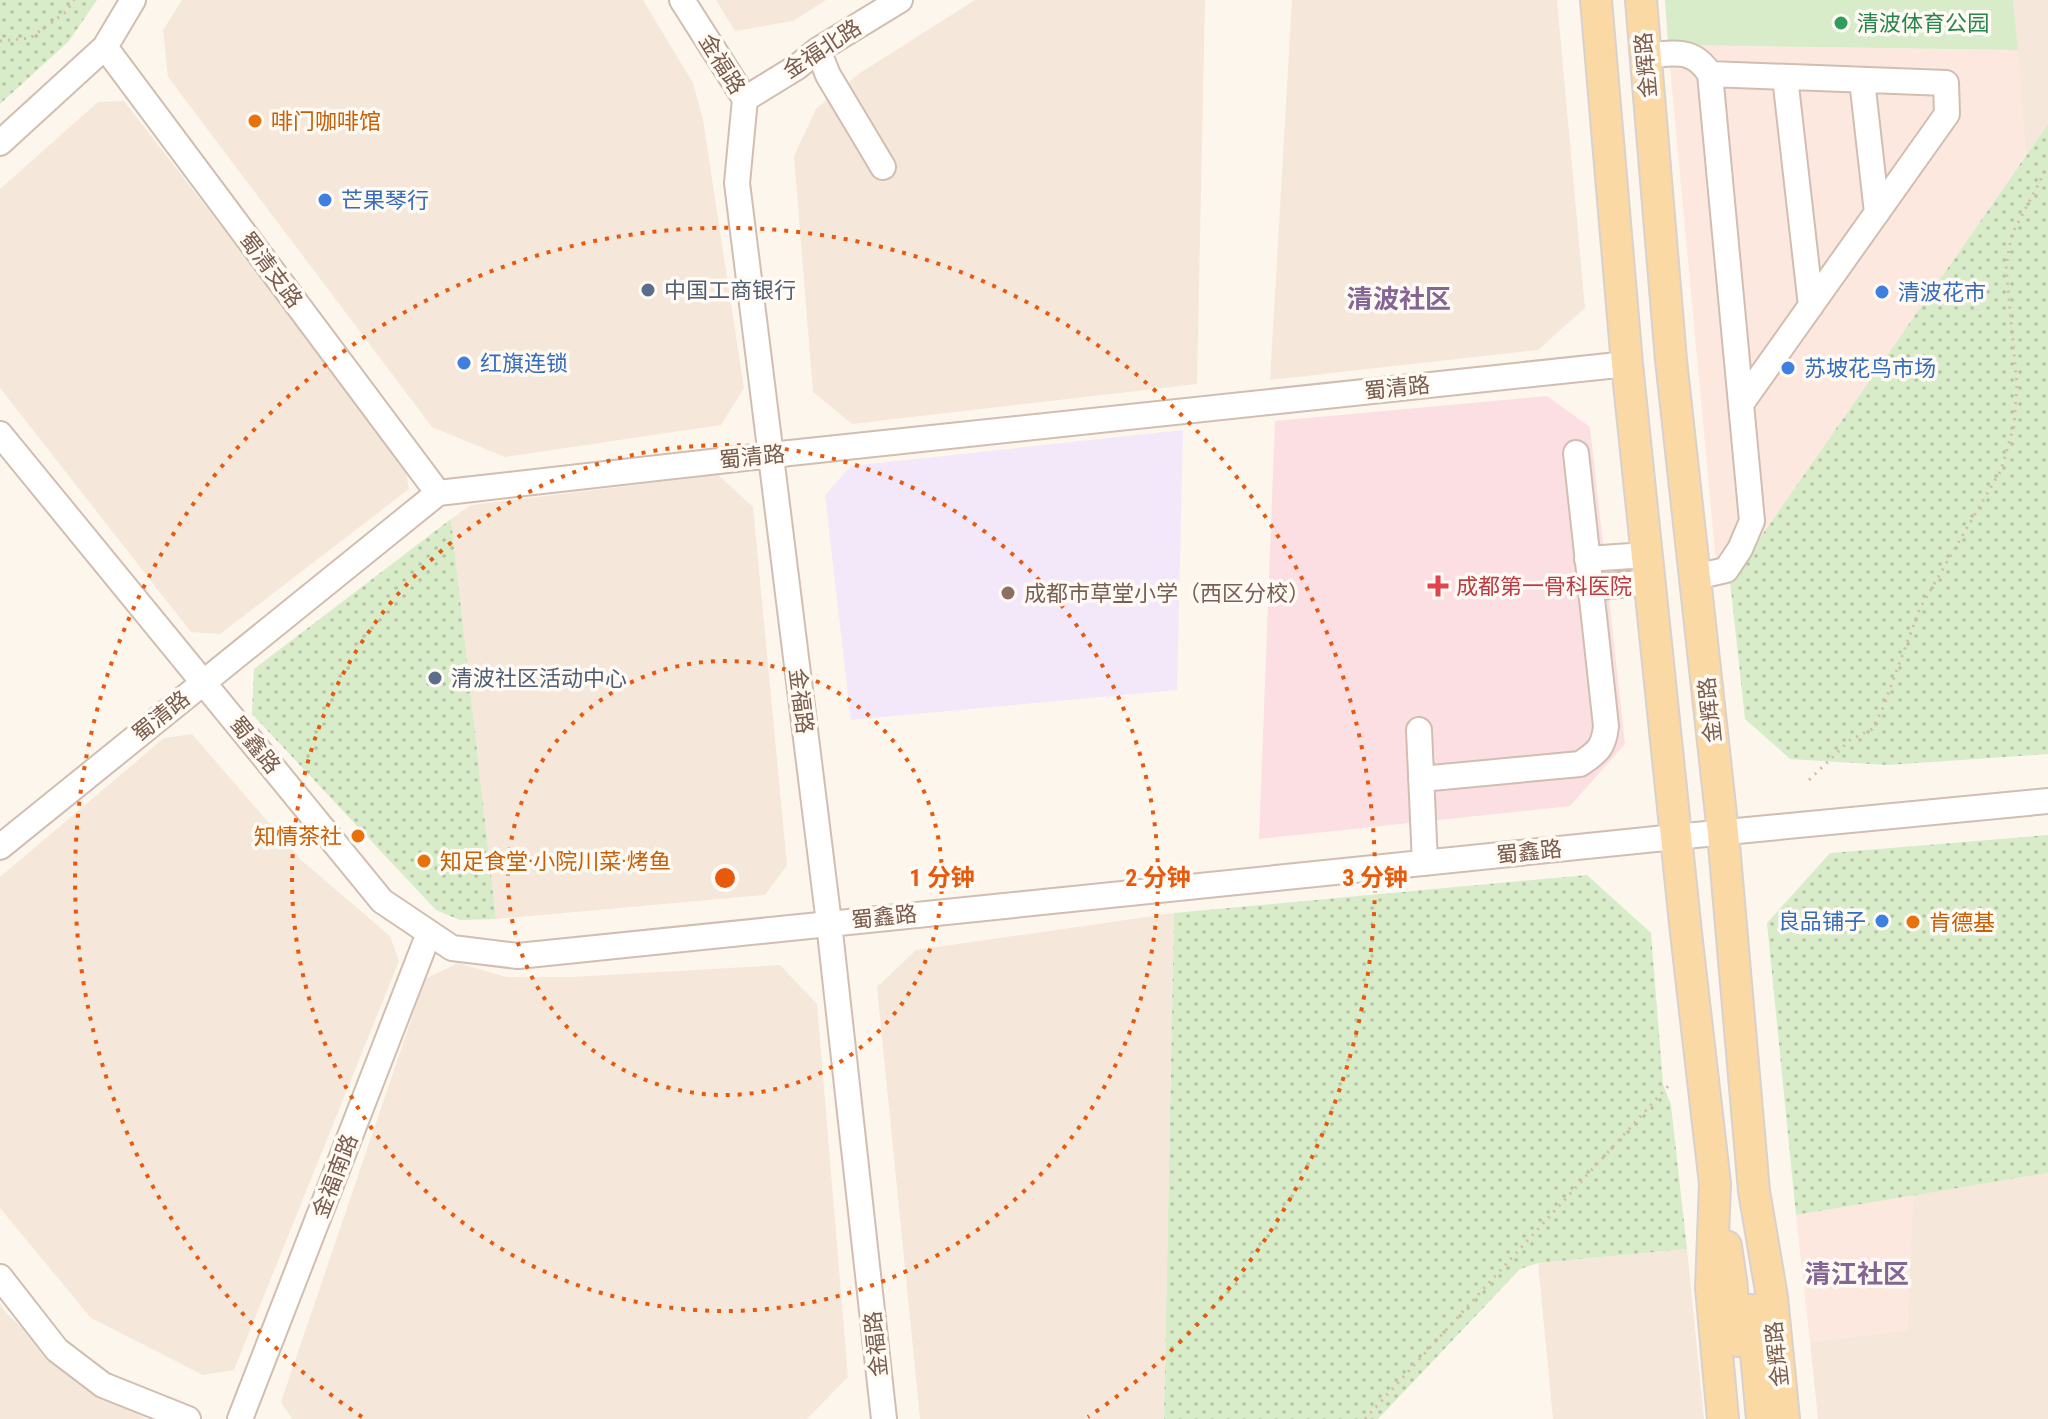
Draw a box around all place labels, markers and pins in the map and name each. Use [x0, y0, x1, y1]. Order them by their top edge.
place label: 清波体育公园 [1857, 11, 1989, 36]
marker: 清波体育公园 [1832, 14, 1850, 32]
place label: 啡门咖啡馆 [271, 109, 381, 134]
marker: 啡门咖啡馆 [246, 112, 264, 130]
place label: 芒果琴行 [341, 188, 429, 213]
marker: 芒果琴行 [316, 191, 334, 209]
place label: 中国工商银行 [664, 278, 796, 303]
place label: 清波花市 [1898, 280, 1986, 305]
marker: 中国工商银行 [639, 281, 657, 299]
marker: 清波花市 [1873, 283, 1891, 301]
place label: 红旗连锁 [480, 351, 568, 376]
marker: 红旗连锁 [455, 354, 473, 372]
place label: 苏坡花鸟市场 [1804, 356, 1936, 381]
marker: 苏坡花鸟市场 [1779, 359, 1797, 377]
place label: 成都第一骨科医院 [1456, 574, 1632, 599]
marker: 成都第一骨科医院 [1427, 575, 1449, 597]
place label: 成都市草堂小学（西区分校） [1024, 581, 1310, 606]
marker: 成都市草堂小学（西区分校） [999, 584, 1017, 602]
place label: 清波社区活动中心 [451, 666, 627, 691]
marker: 清波社区活动中心 [426, 669, 444, 687]
place label: 知情茶社 [254, 824, 342, 849]
marker: 知情茶社 [349, 827, 367, 845]
place label: 知足食堂·小院川菜·烤鱼 [440, 849, 671, 874]
marker: 知足食堂·小院川菜·烤鱼 [415, 852, 433, 870]
centre of rings [711, 864, 739, 892]
place label: 良品铺子 [1778, 909, 1866, 934]
place label: 肯德基 [1929, 910, 1995, 935]
marker: 良品铺子 [1873, 912, 1891, 930]
marker: 肯德基 [1904, 913, 1922, 931]

